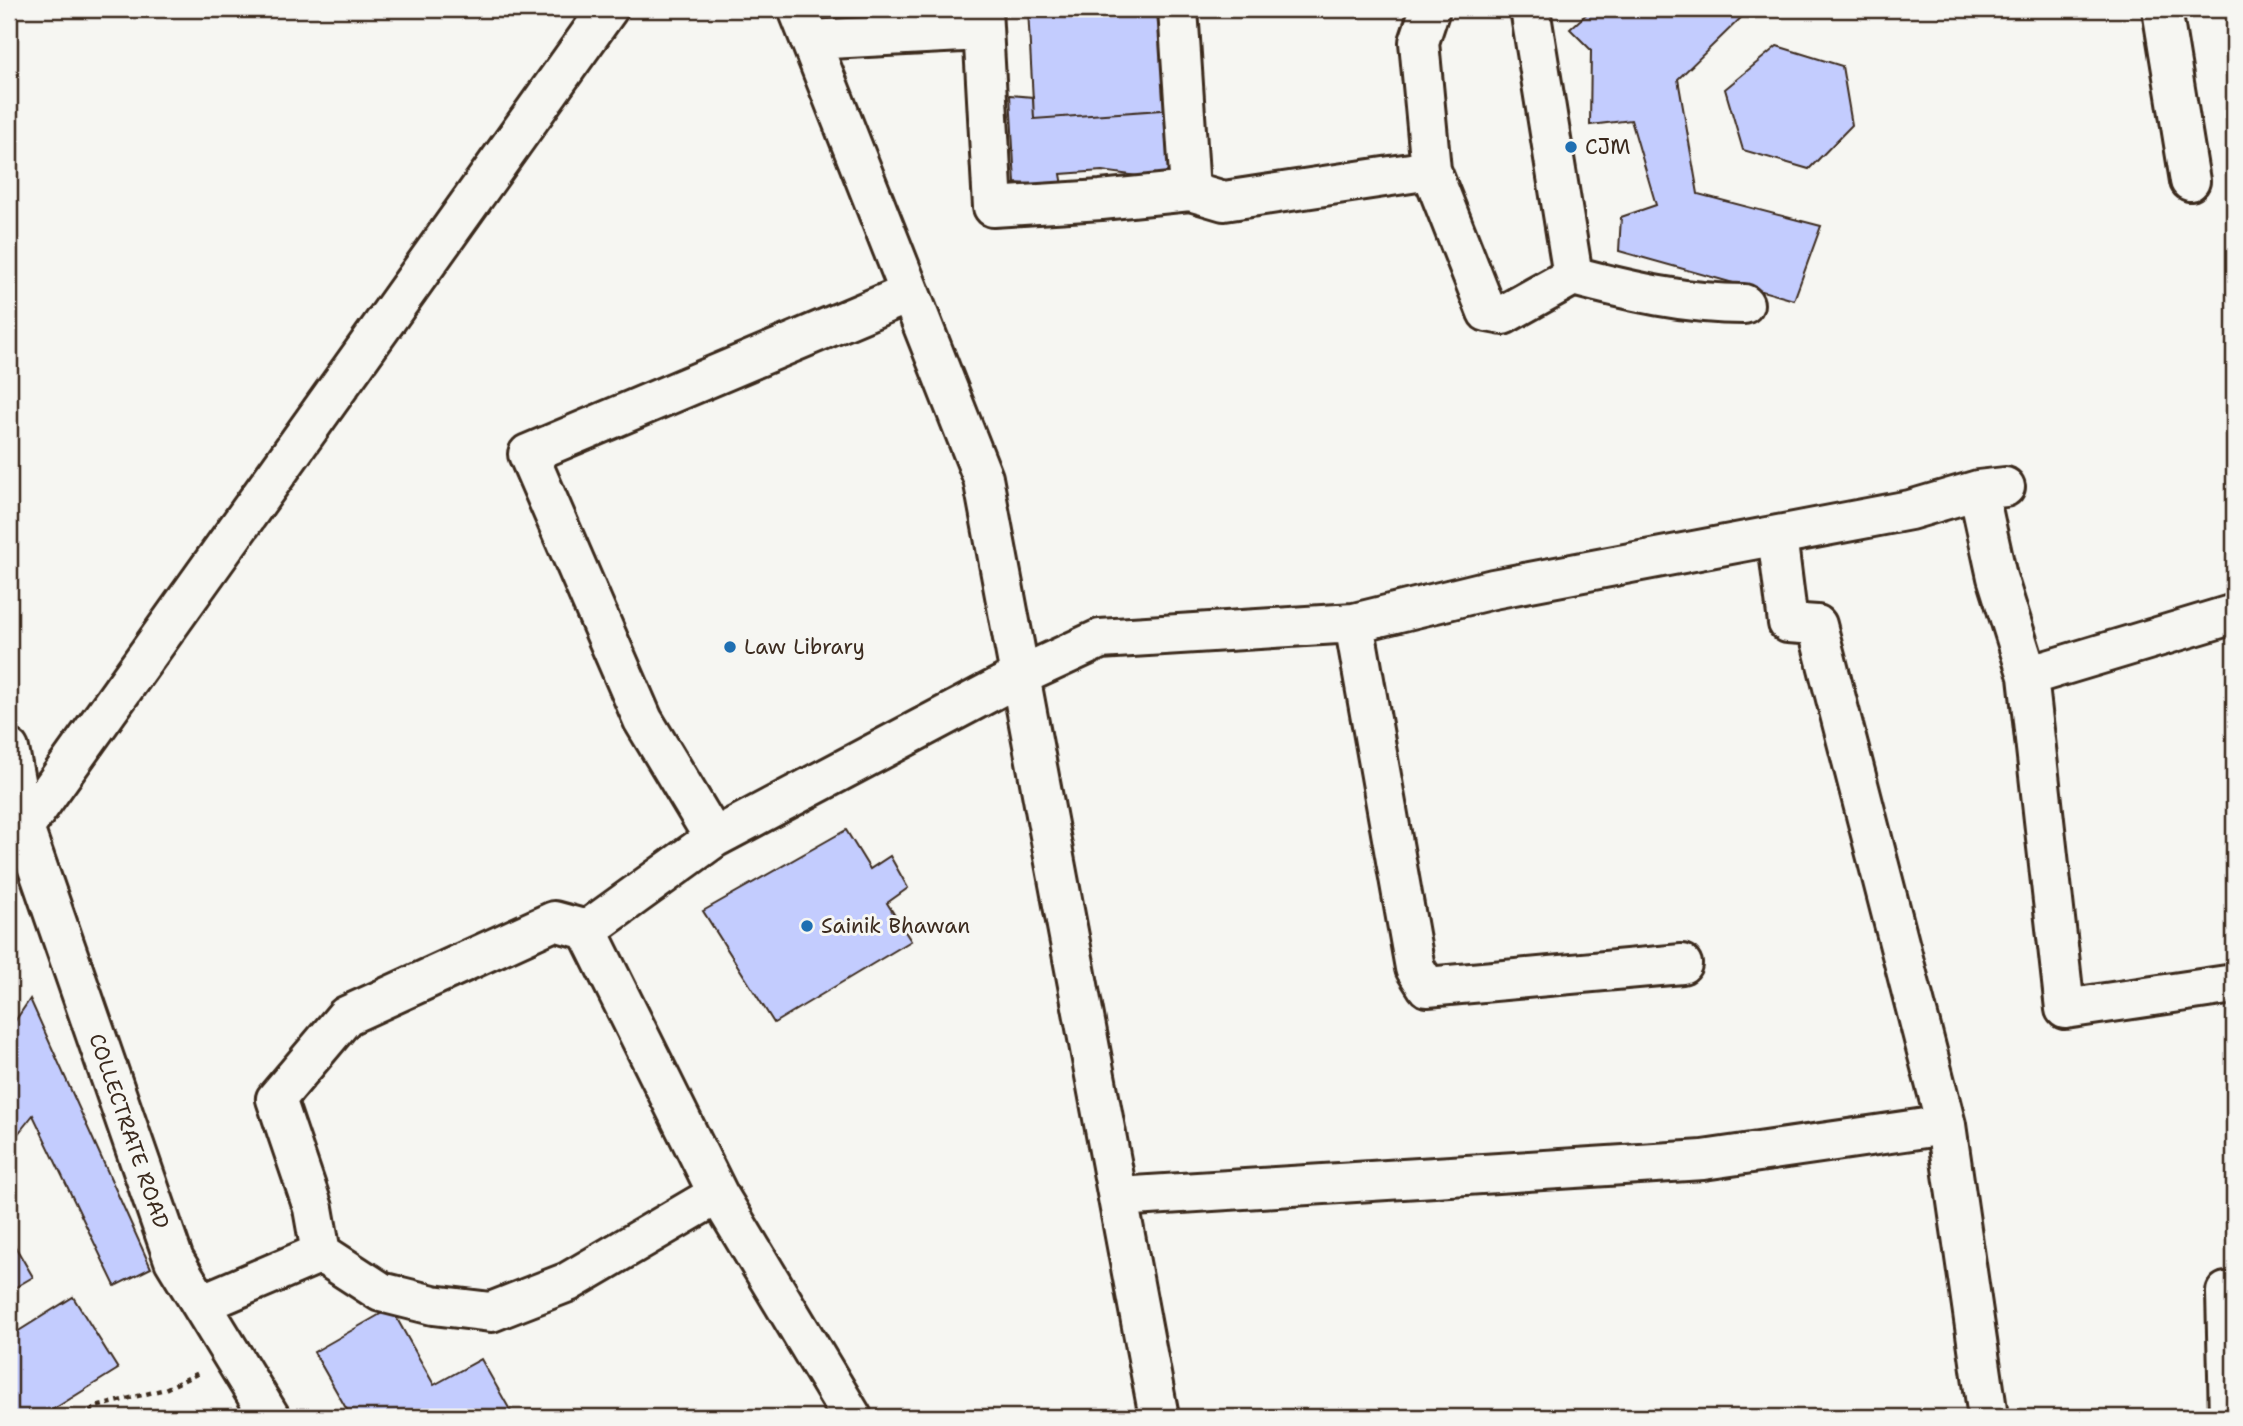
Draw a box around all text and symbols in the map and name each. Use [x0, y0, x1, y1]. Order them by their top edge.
place label: CJM [1585, 133, 1630, 161]
marker: CJM [1563, 139, 1579, 155]
place label: Law Library [744, 633, 865, 661]
marker: Law Library [722, 639, 738, 655]
place label: Sainik Bhawan [821, 912, 970, 940]
marker: Sainik Bhawan [799, 918, 815, 934]
street label: COLLECTRATE ROAD [82, 1030, 176, 1232]

